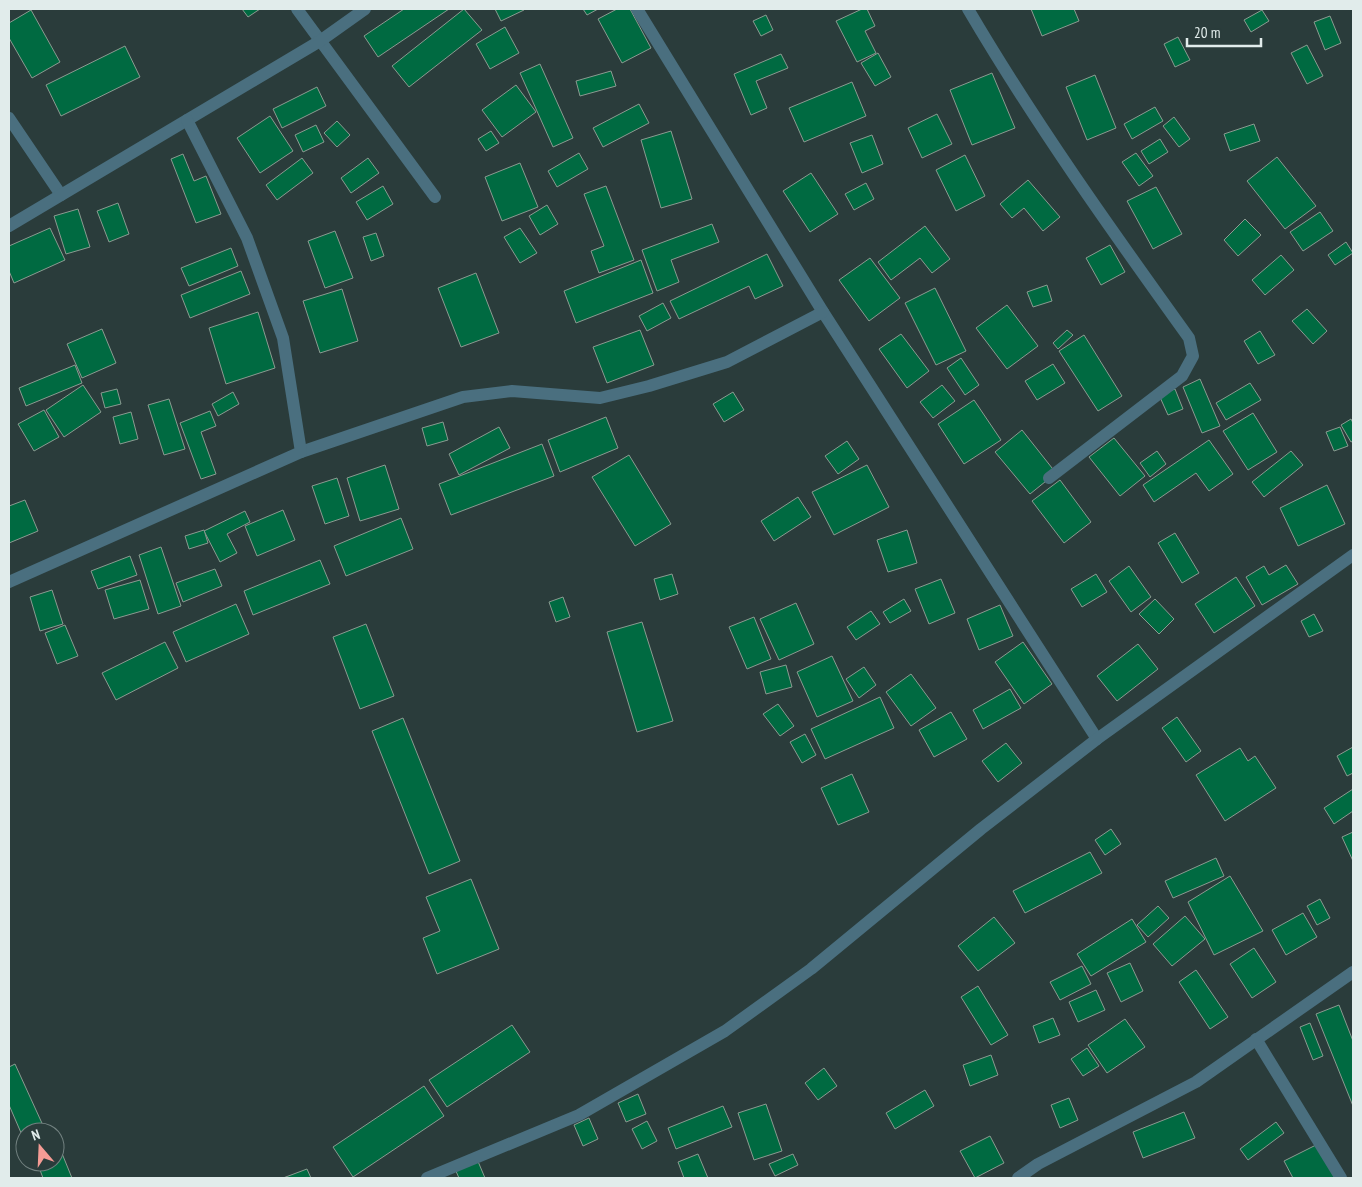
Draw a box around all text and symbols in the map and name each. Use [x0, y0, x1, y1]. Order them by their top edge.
scale bar [1187, 15, 1261, 47]
text: 20 m [1194, 23, 1220, 42]
north arrow [15, 1122, 65, 1172]
text: N [29, 1125, 42, 1144]

